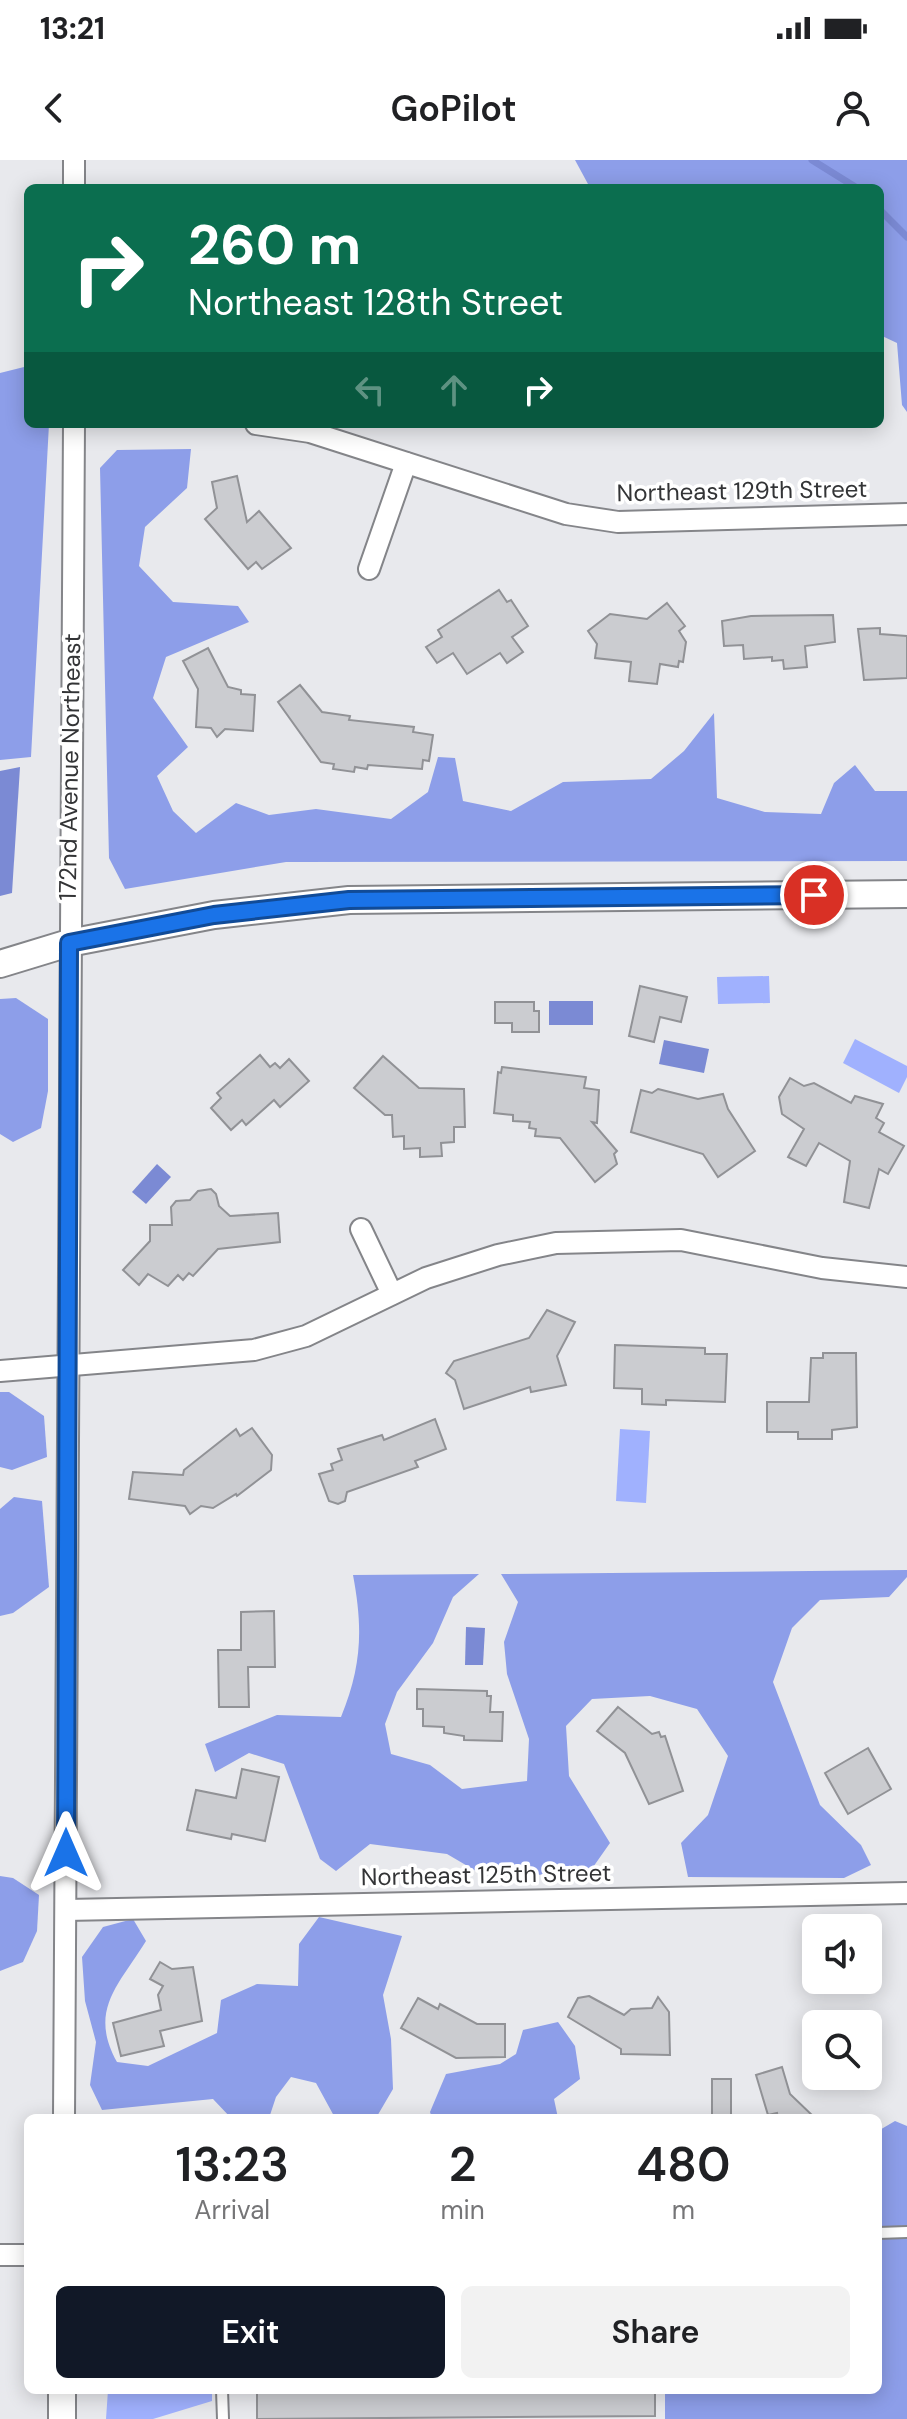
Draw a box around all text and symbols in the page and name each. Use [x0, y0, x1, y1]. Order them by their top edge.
text: 13:21 [40, 9, 105, 48]
text: GoPilot [390, 85, 517, 132]
icon: back [32, 86, 76, 130]
icon: person [831, 86, 875, 130]
text: 260 m [188, 208, 361, 281]
icon: right [56, 216, 160, 320]
text: Northeast 128th Street [188, 279, 563, 326]
icon: left [348, 368, 392, 412]
icon: ahead [432, 368, 476, 412]
icon: right [516, 368, 560, 412]
street label: Northeast 129th Street [616, 473, 868, 508]
street label: 172nd Avenue Northeast [52, 633, 87, 901]
pin [780, 861, 848, 929]
icon: arrive [792, 873, 836, 917]
position arrow [24, 1811, 108, 1895]
street label: Northeast 125th Street [361, 1857, 611, 1892]
map controls [802, 1914, 882, 2090]
button: sound [802, 1914, 882, 1994]
button: search [802, 2010, 882, 2090]
text: 13:23 [176, 2133, 289, 2196]
text: 2 [449, 2133, 476, 2196]
text: 480 [636, 2133, 730, 2196]
text: Arrival [194, 2193, 270, 2227]
text: min [440, 2193, 485, 2227]
text: m [672, 2193, 695, 2227]
button: Exit [56, 2286, 445, 2378]
button: Share [461, 2286, 850, 2378]

